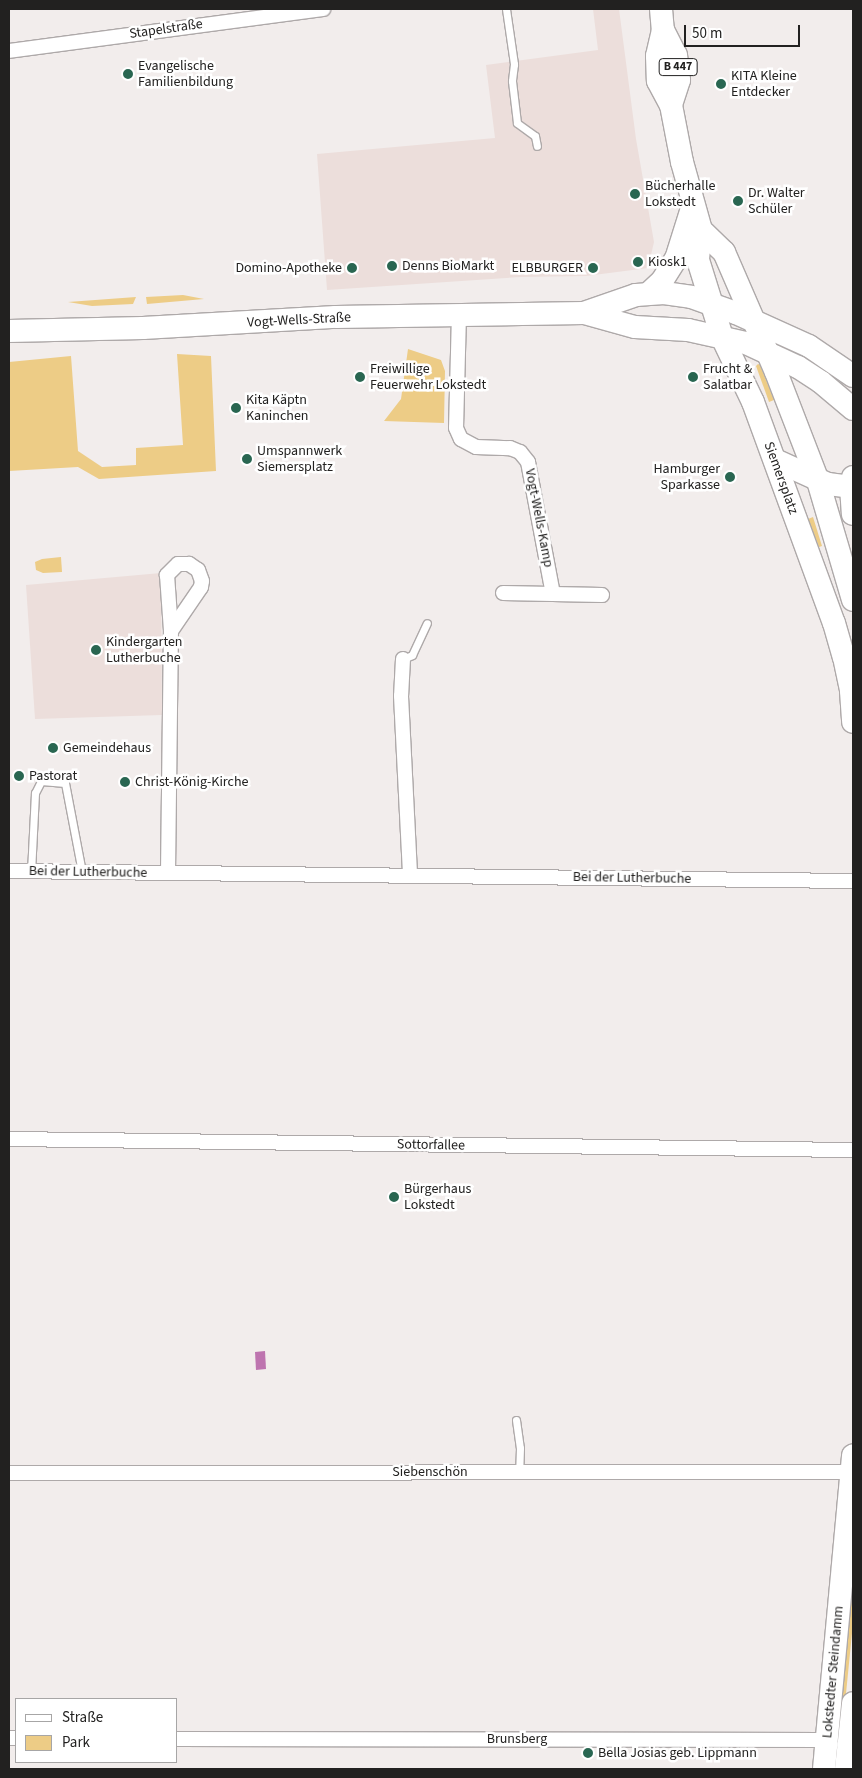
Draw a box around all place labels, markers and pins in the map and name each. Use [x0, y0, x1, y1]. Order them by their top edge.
place label: Evangelische Familienbildung [138, 58, 233, 90]
marker: Evangelische Familienbildung [122, 68, 134, 80]
place label: KITA Kleine Entdecker [731, 68, 797, 100]
marker: KITA Kleine Entdecker [715, 78, 727, 90]
place label: Bücherhalle Lokstedt [645, 178, 715, 210]
place label: Dr. Walter Schüler [748, 185, 805, 218]
marker: Bücherhalle Lokstedt [629, 188, 641, 200]
marker: Dr. Walter Schüler [732, 195, 744, 207]
place label: Kiosk1 [648, 254, 687, 270]
marker: Kiosk1 [632, 256, 644, 268]
place label: Denns BioMarkt [402, 258, 494, 274]
place label: Domino-Apotheke [235, 260, 342, 276]
marker: Denns BioMarkt [386, 260, 398, 272]
place label: ELBBURGER [511, 260, 583, 276]
marker: Domino-Apotheke [346, 262, 358, 274]
marker: ELBBURGER [587, 262, 599, 274]
place label: Freiwillige Feuerwehr Lokstedt [370, 361, 486, 394]
place label: Frucht & Salatbar [703, 361, 752, 394]
marker: Freiwillige Feuerwehr Lokstedt [354, 371, 366, 383]
marker: Frucht & Salatbar [687, 371, 699, 383]
place label: Kita Käptn Kaninchen [246, 392, 309, 424]
marker: Kita Käptn Kaninchen [230, 402, 242, 414]
place label: Umspannwerk Siemersplatz [257, 443, 342, 476]
marker: Umspannwerk Siemersplatz [241, 453, 253, 465]
place label: Hamburger Sparkasse [653, 461, 720, 494]
marker: Hamburger Sparkasse [724, 471, 736, 483]
place label: Kindergarten Lutherbuche [106, 634, 183, 666]
marker: Kindergarten Lutherbuche [90, 644, 102, 656]
place label: Gemeindehaus [63, 740, 151, 756]
marker: Gemeindehaus [47, 742, 59, 754]
place label: Pastorat [29, 768, 77, 784]
marker: Pastorat [13, 770, 25, 782]
place label: Christ-König-Kirche [135, 774, 249, 790]
marker: Christ-König-Kirche [119, 776, 131, 788]
place label: Bürgerhaus Lokstedt [404, 1181, 471, 1214]
marker: Bürgerhaus Lokstedt [388, 1191, 400, 1203]
place label: Bella Josias geb. Lippmann [598, 1745, 757, 1761]
marker: Bella Josias geb. Lippmann [582, 1747, 594, 1759]

